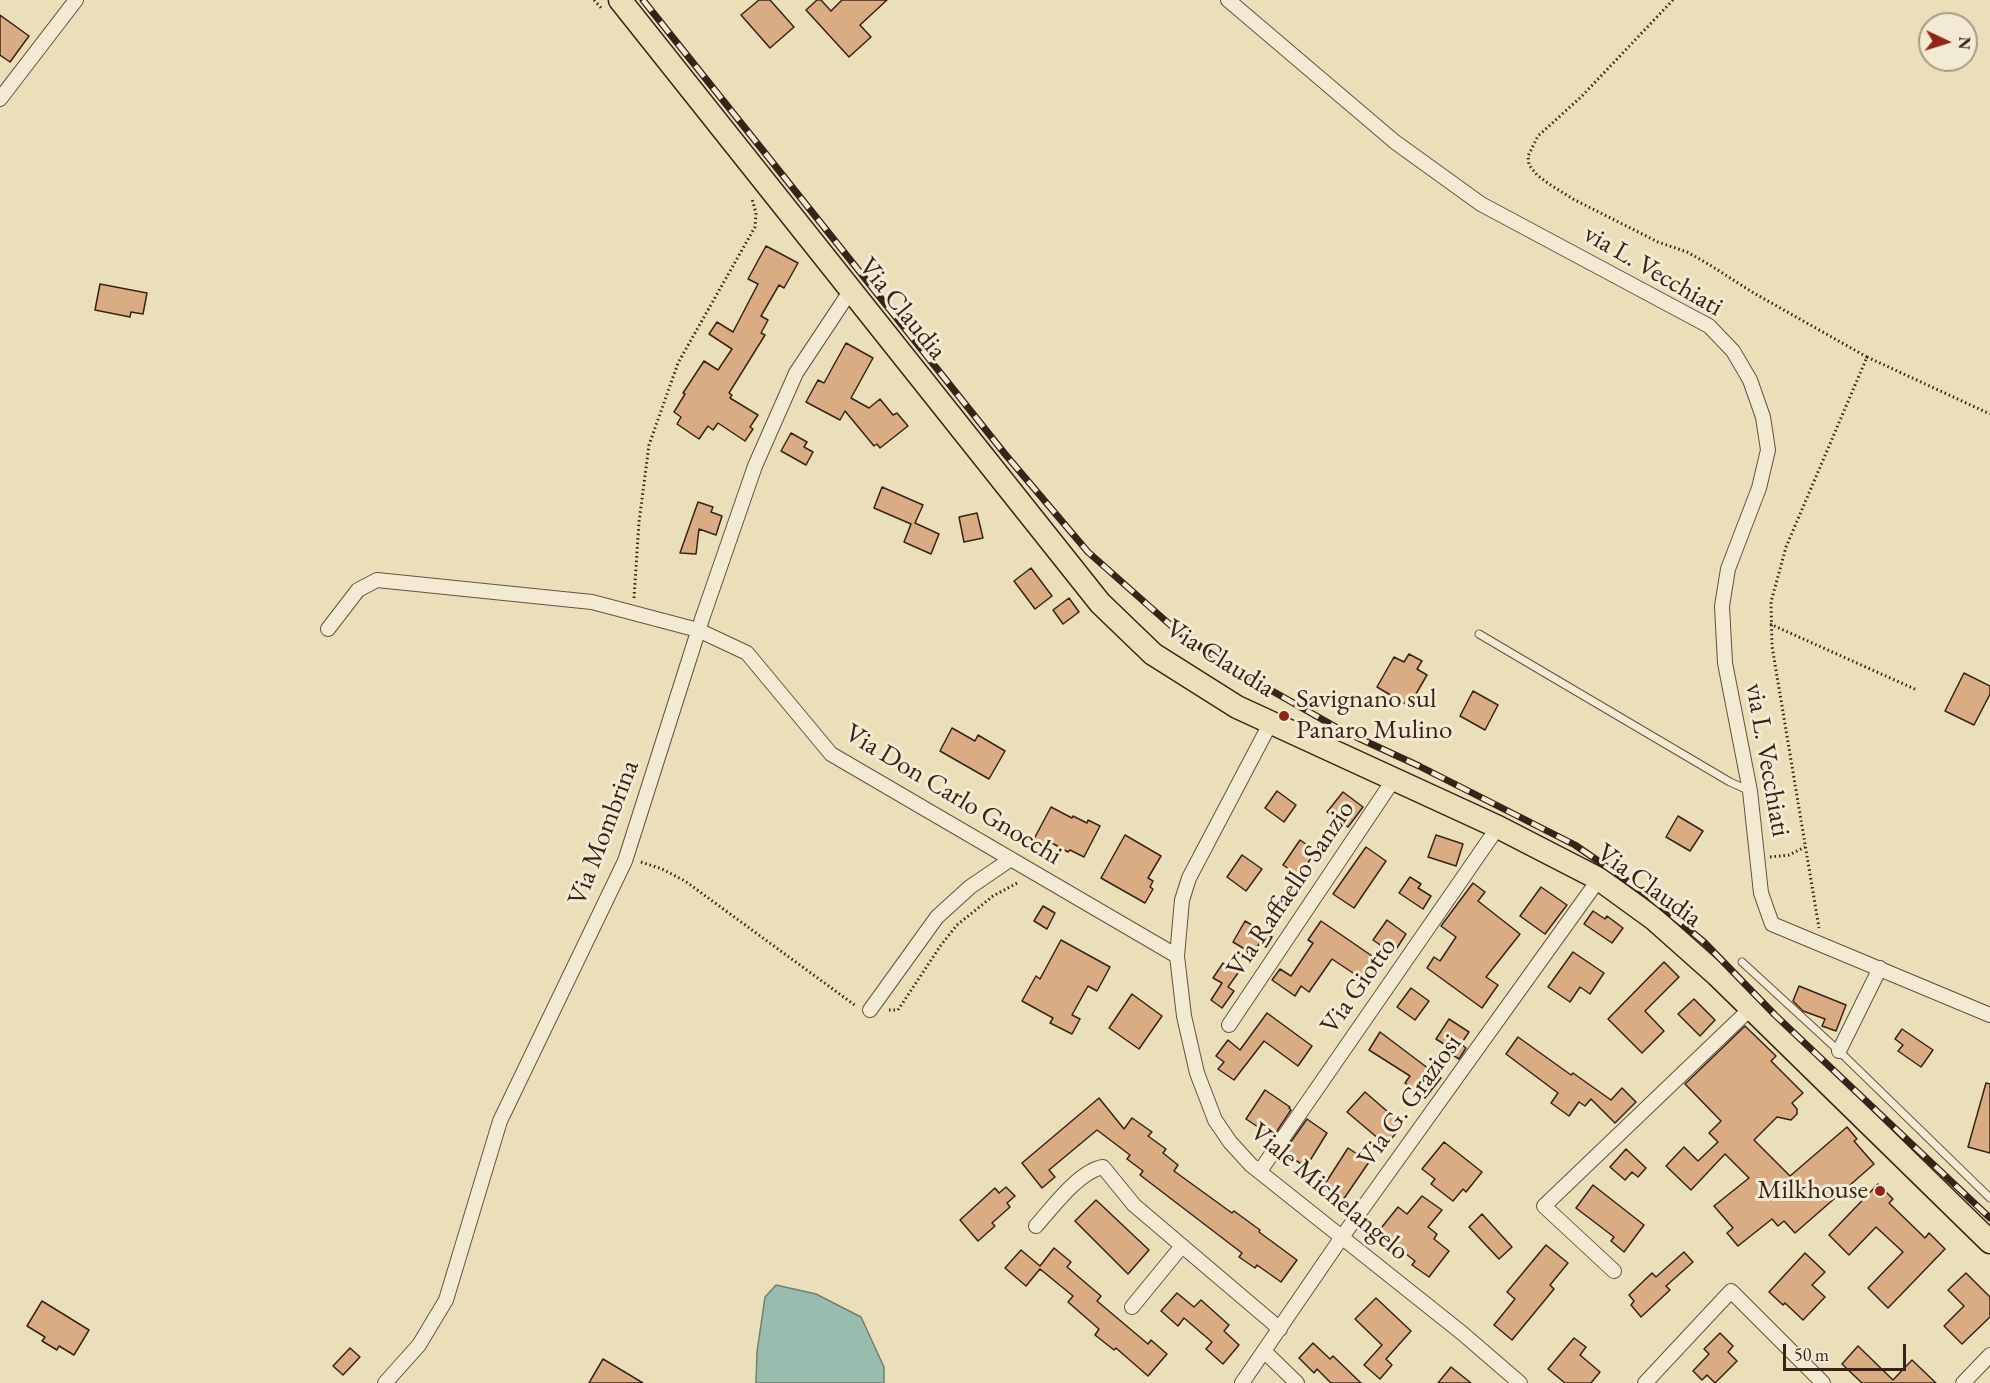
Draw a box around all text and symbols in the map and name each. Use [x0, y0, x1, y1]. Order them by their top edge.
north arrow [1918, 12, 1978, 72]
text: N [1954, 36, 1975, 50]
street label: via L. Vecchiati [1578, 218, 1728, 324]
street label: Via Claudia [851, 251, 953, 367]
street label: Via Claudia [1160, 613, 1280, 705]
street label: via L. Vecchiati [1738, 681, 1796, 839]
place label: Savignano sul Panaro Mulino [1296, 684, 1452, 747]
marker: Savignano sul Panaro Mulino [1277, 709, 1291, 723]
street label: Via Don Carlo Gnocchi [839, 717, 1067, 873]
street label: Via Mombrina [561, 756, 647, 910]
street label: Via Raffaello Sanzio [1220, 795, 1362, 983]
street label: Via Claudia [1590, 837, 1708, 935]
street label: Via Giotto [1314, 932, 1404, 1040]
street label: Via G. Graziosi [1351, 1028, 1469, 1174]
street label: Viale Michelangelo [1243, 1116, 1415, 1268]
place label: Milkhouse [1757, 1175, 1868, 1207]
marker: Milkhouse [1873, 1184, 1887, 1198]
scale bar [1786, 1332, 1909, 1370]
text: 50 m [1794, 1343, 1829, 1366]

